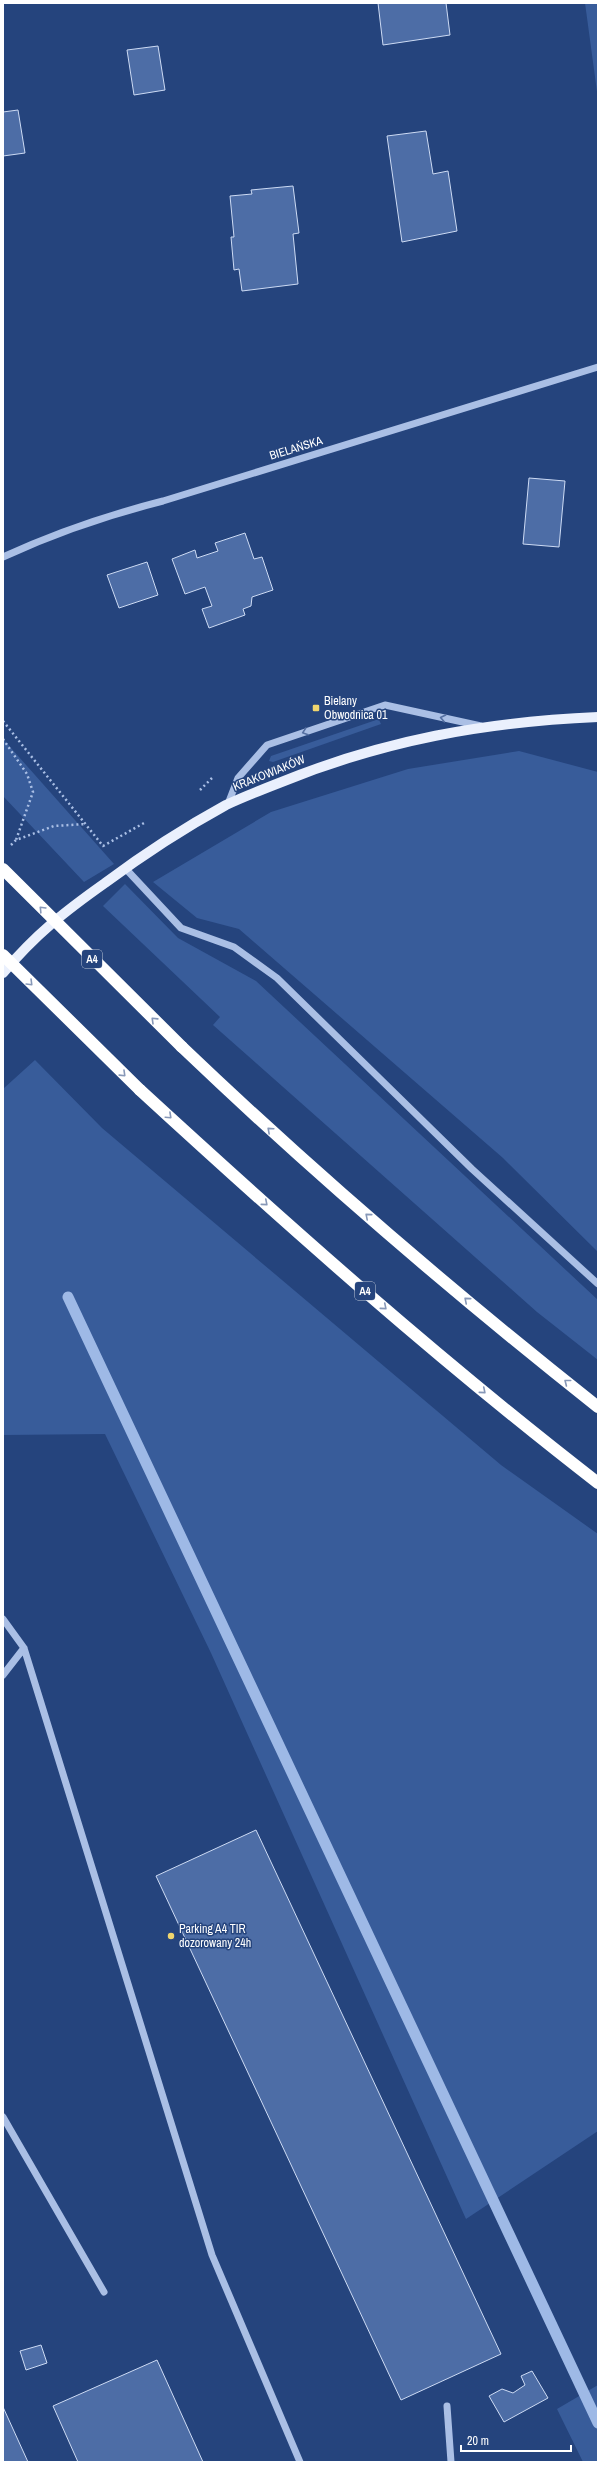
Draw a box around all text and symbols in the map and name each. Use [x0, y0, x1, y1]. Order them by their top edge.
street label: BIELAŃSKA [268, 432, 325, 464]
place label: Bielany Obwodnica 01 [324, 693, 388, 723]
marker: Bielany Obwodnica 01 [311, 703, 321, 713]
one-way arrow [440, 714, 447, 722]
one-way arrow [302, 727, 309, 736]
street label: KRAKOWIAKÓW [231, 751, 308, 795]
one-way arrow [39, 906, 47, 914]
road number: A4 [82, 950, 102, 968]
one-way arrow [25, 978, 33, 986]
one-way arrow [151, 1017, 159, 1025]
one-way arrow [118, 1069, 126, 1076]
one-way arrow [164, 1112, 172, 1119]
one-way arrow [267, 1128, 275, 1135]
one-way arrow [260, 1199, 268, 1206]
one-way arrow [365, 1214, 372, 1221]
road number: A4 [355, 1282, 375, 1300]
one-way arrow [464, 1298, 471, 1305]
one-way arrow [379, 1303, 387, 1310]
one-way arrow [565, 1380, 572, 1387]
one-way arrow [479, 1387, 486, 1394]
place label: Parking A4 TIR dozorowany 24h [179, 1921, 251, 1951]
marker: Parking A4 TIR dozorowany 24h [166, 1931, 176, 1941]
scale bar [461, 2427, 571, 2453]
text: 20 m [467, 2433, 489, 2449]

